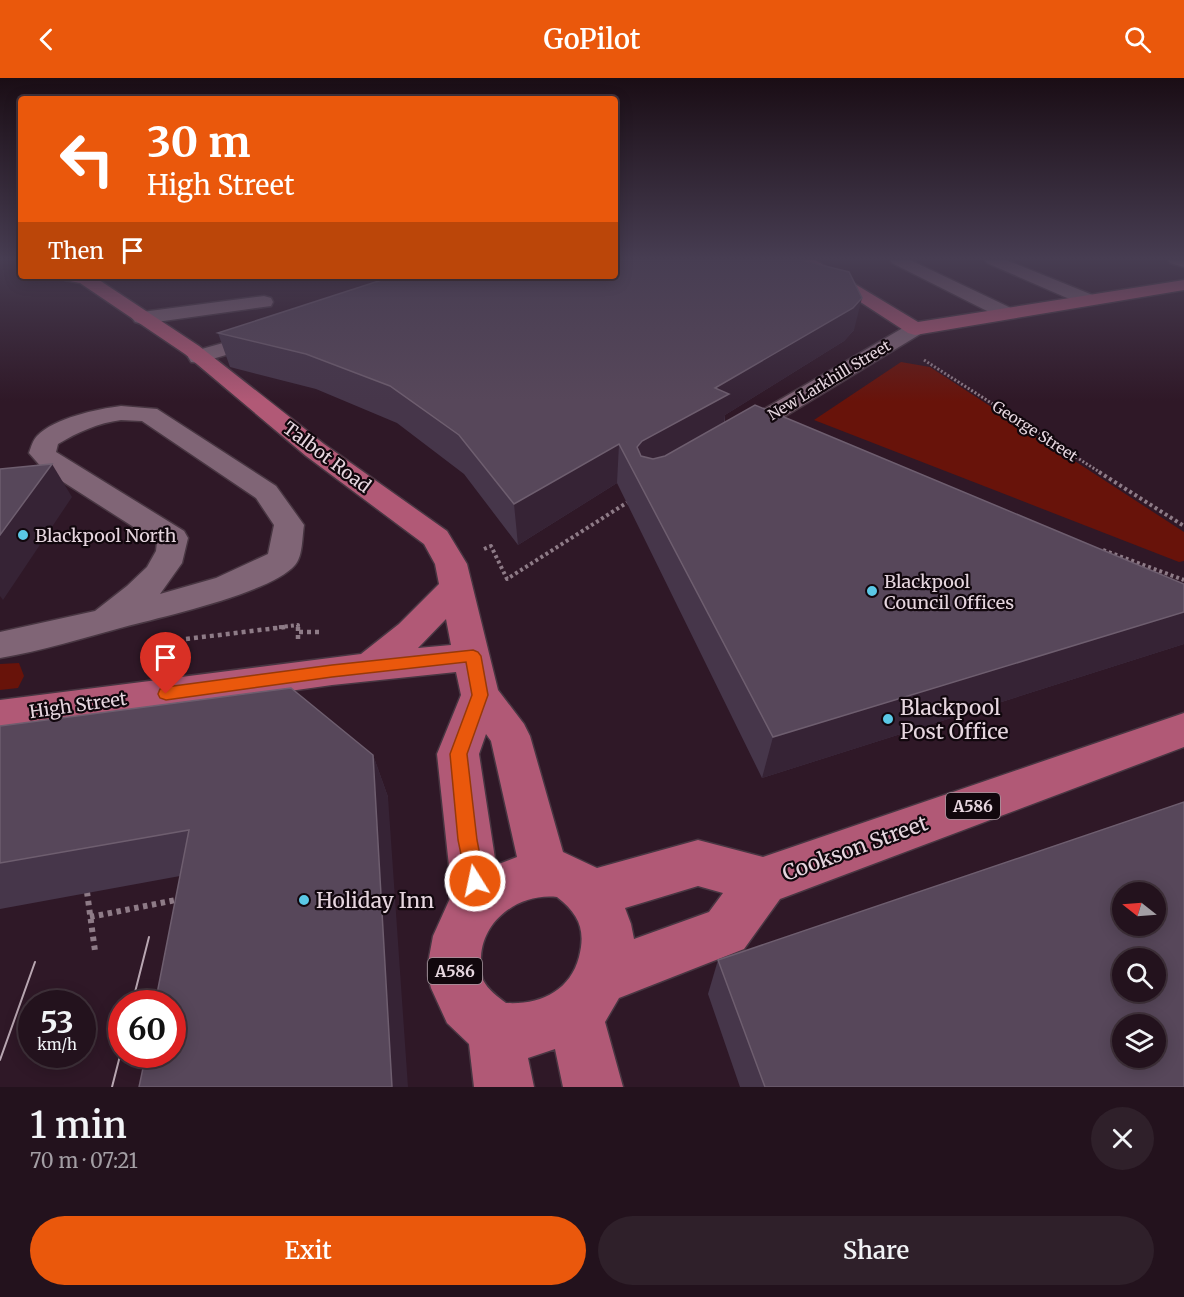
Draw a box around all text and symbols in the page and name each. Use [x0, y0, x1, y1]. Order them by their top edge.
text: GoPilot [544, 22, 640, 56]
icon: back [30, 23, 63, 56]
icon: search [1121, 23, 1154, 56]
text: 30 m [147, 116, 251, 168]
icon: left [48, 120, 126, 198]
text: High Street [147, 168, 294, 202]
icon: arrive [116, 234, 149, 267]
text: Then [48, 237, 104, 265]
street label: New Larkhill Street [764, 336, 894, 424]
street label: George Street [989, 396, 1081, 466]
street label: Talbot Road [279, 416, 376, 498]
place label: Blackpool North [35, 524, 177, 547]
marker: Blackpool North [16, 528, 30, 542]
place label: Blackpool Council Offices [884, 570, 1014, 614]
marker: Blackpool Council Offices [865, 584, 879, 598]
pin [140, 632, 191, 694]
icon: arrive [149, 641, 182, 674]
street label: High Street [28, 687, 128, 723]
place label: Blackpool Post Office [900, 694, 1009, 745]
marker: Blackpool Post Office [881, 712, 895, 726]
road number: A586 [946, 793, 1000, 819]
street label: Cookson Street [778, 809, 932, 887]
position arrow [443, 849, 507, 913]
north arrow [1112, 882, 1166, 936]
map controls [1112, 882, 1166, 1068]
place label: Holiday Inn [316, 887, 434, 914]
marker: Holiday Inn [297, 893, 311, 907]
button: search [1112, 948, 1166, 1002]
road number: A586 [428, 958, 482, 984]
speed limit sign: 60 [108, 990, 186, 1068]
text: 53 [40, 1003, 74, 1041]
button: layers [1112, 1014, 1166, 1068]
text: km/h [37, 1035, 77, 1054]
text: 1 min [30, 1103, 127, 1148]
button: close [1091, 1107, 1154, 1170]
text: 70 m · 07:21 [30, 1148, 138, 1173]
button: Exit [30, 1216, 586, 1285]
button: Share [598, 1216, 1154, 1285]

